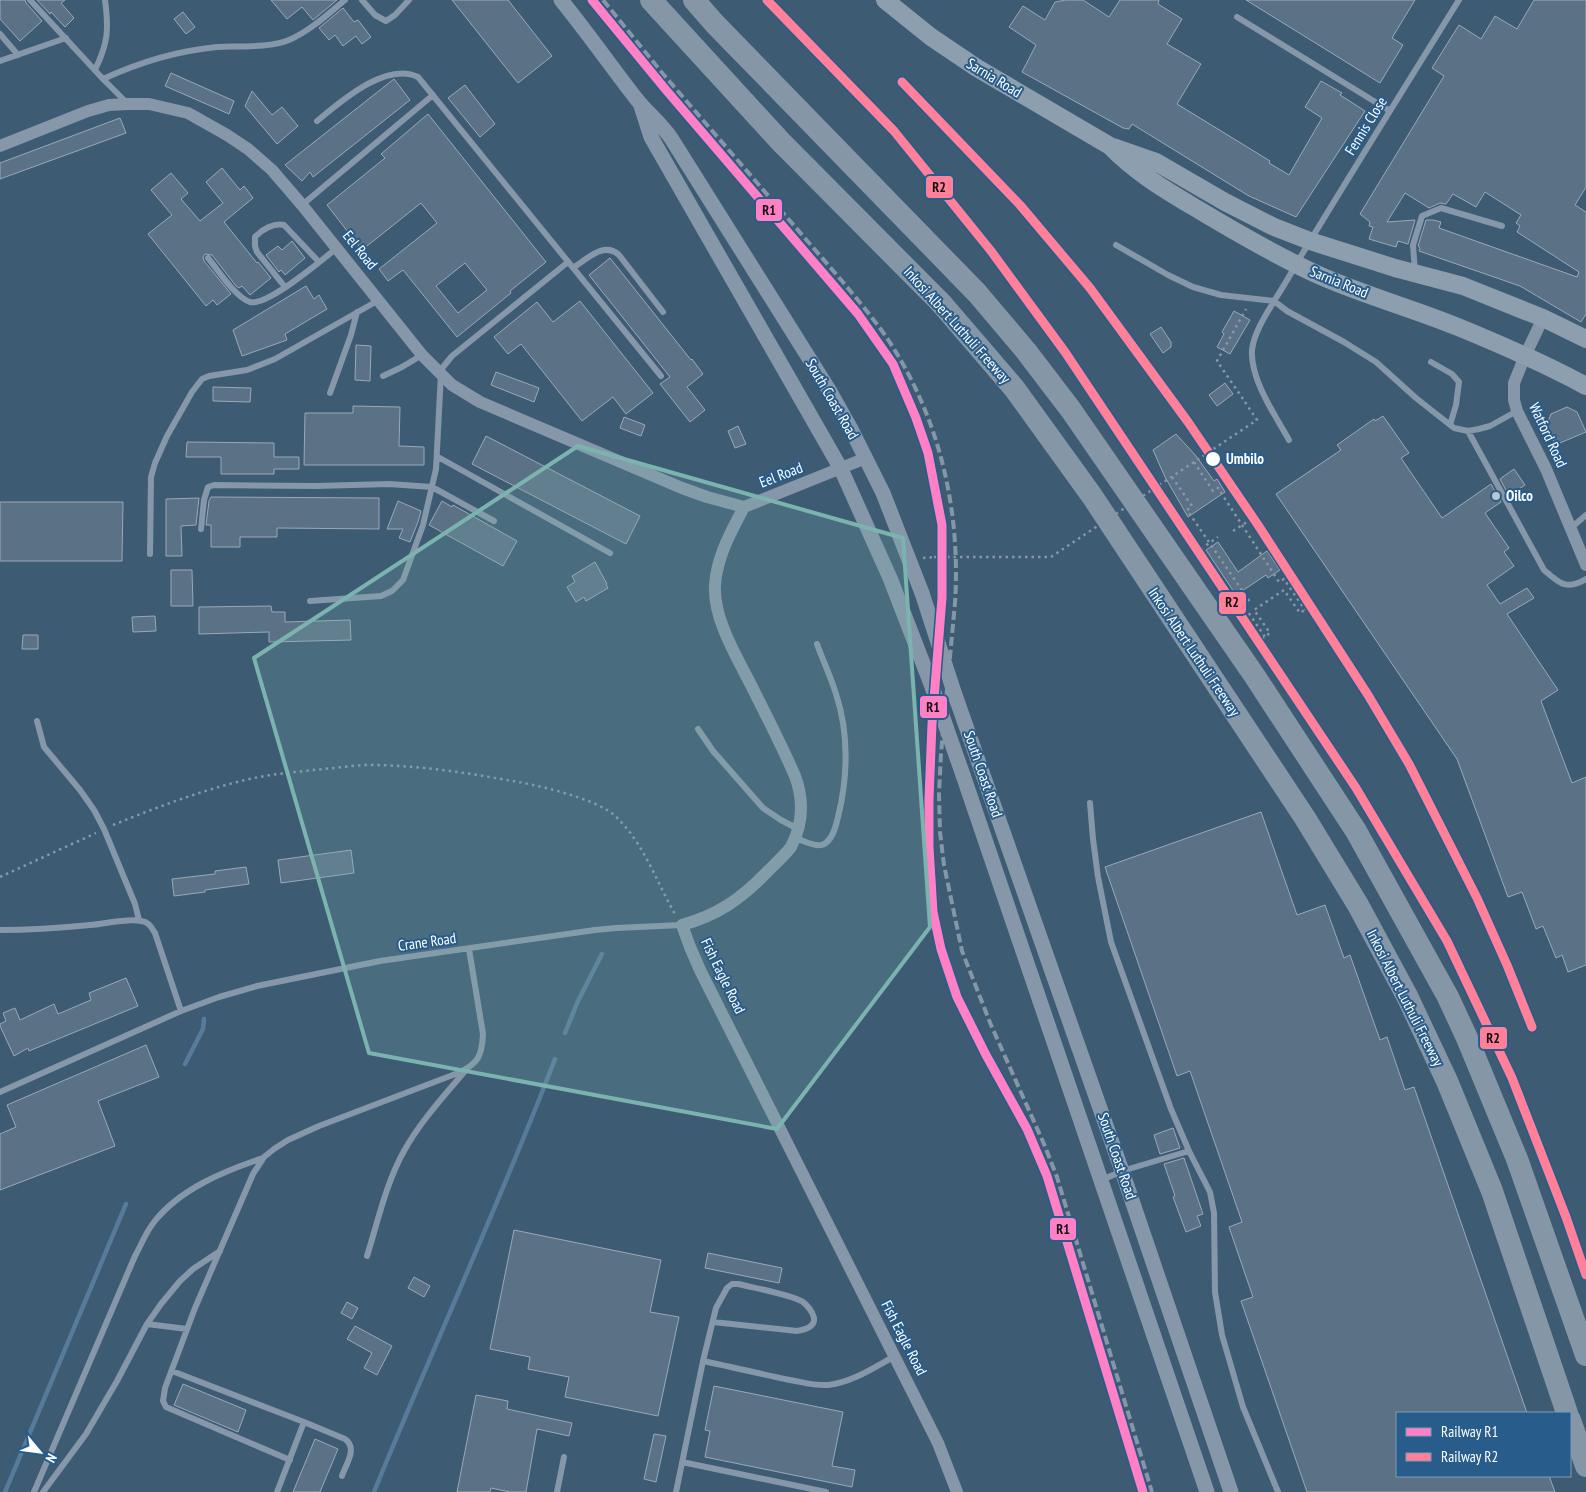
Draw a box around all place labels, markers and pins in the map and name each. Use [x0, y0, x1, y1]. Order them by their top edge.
place label: Umbilo [1226, 449, 1264, 468]
marker: Umbilo [1204, 450, 1222, 468]
place label: Oilco [1506, 486, 1533, 505]
marker: Oilco [1490, 490, 1502, 502]

